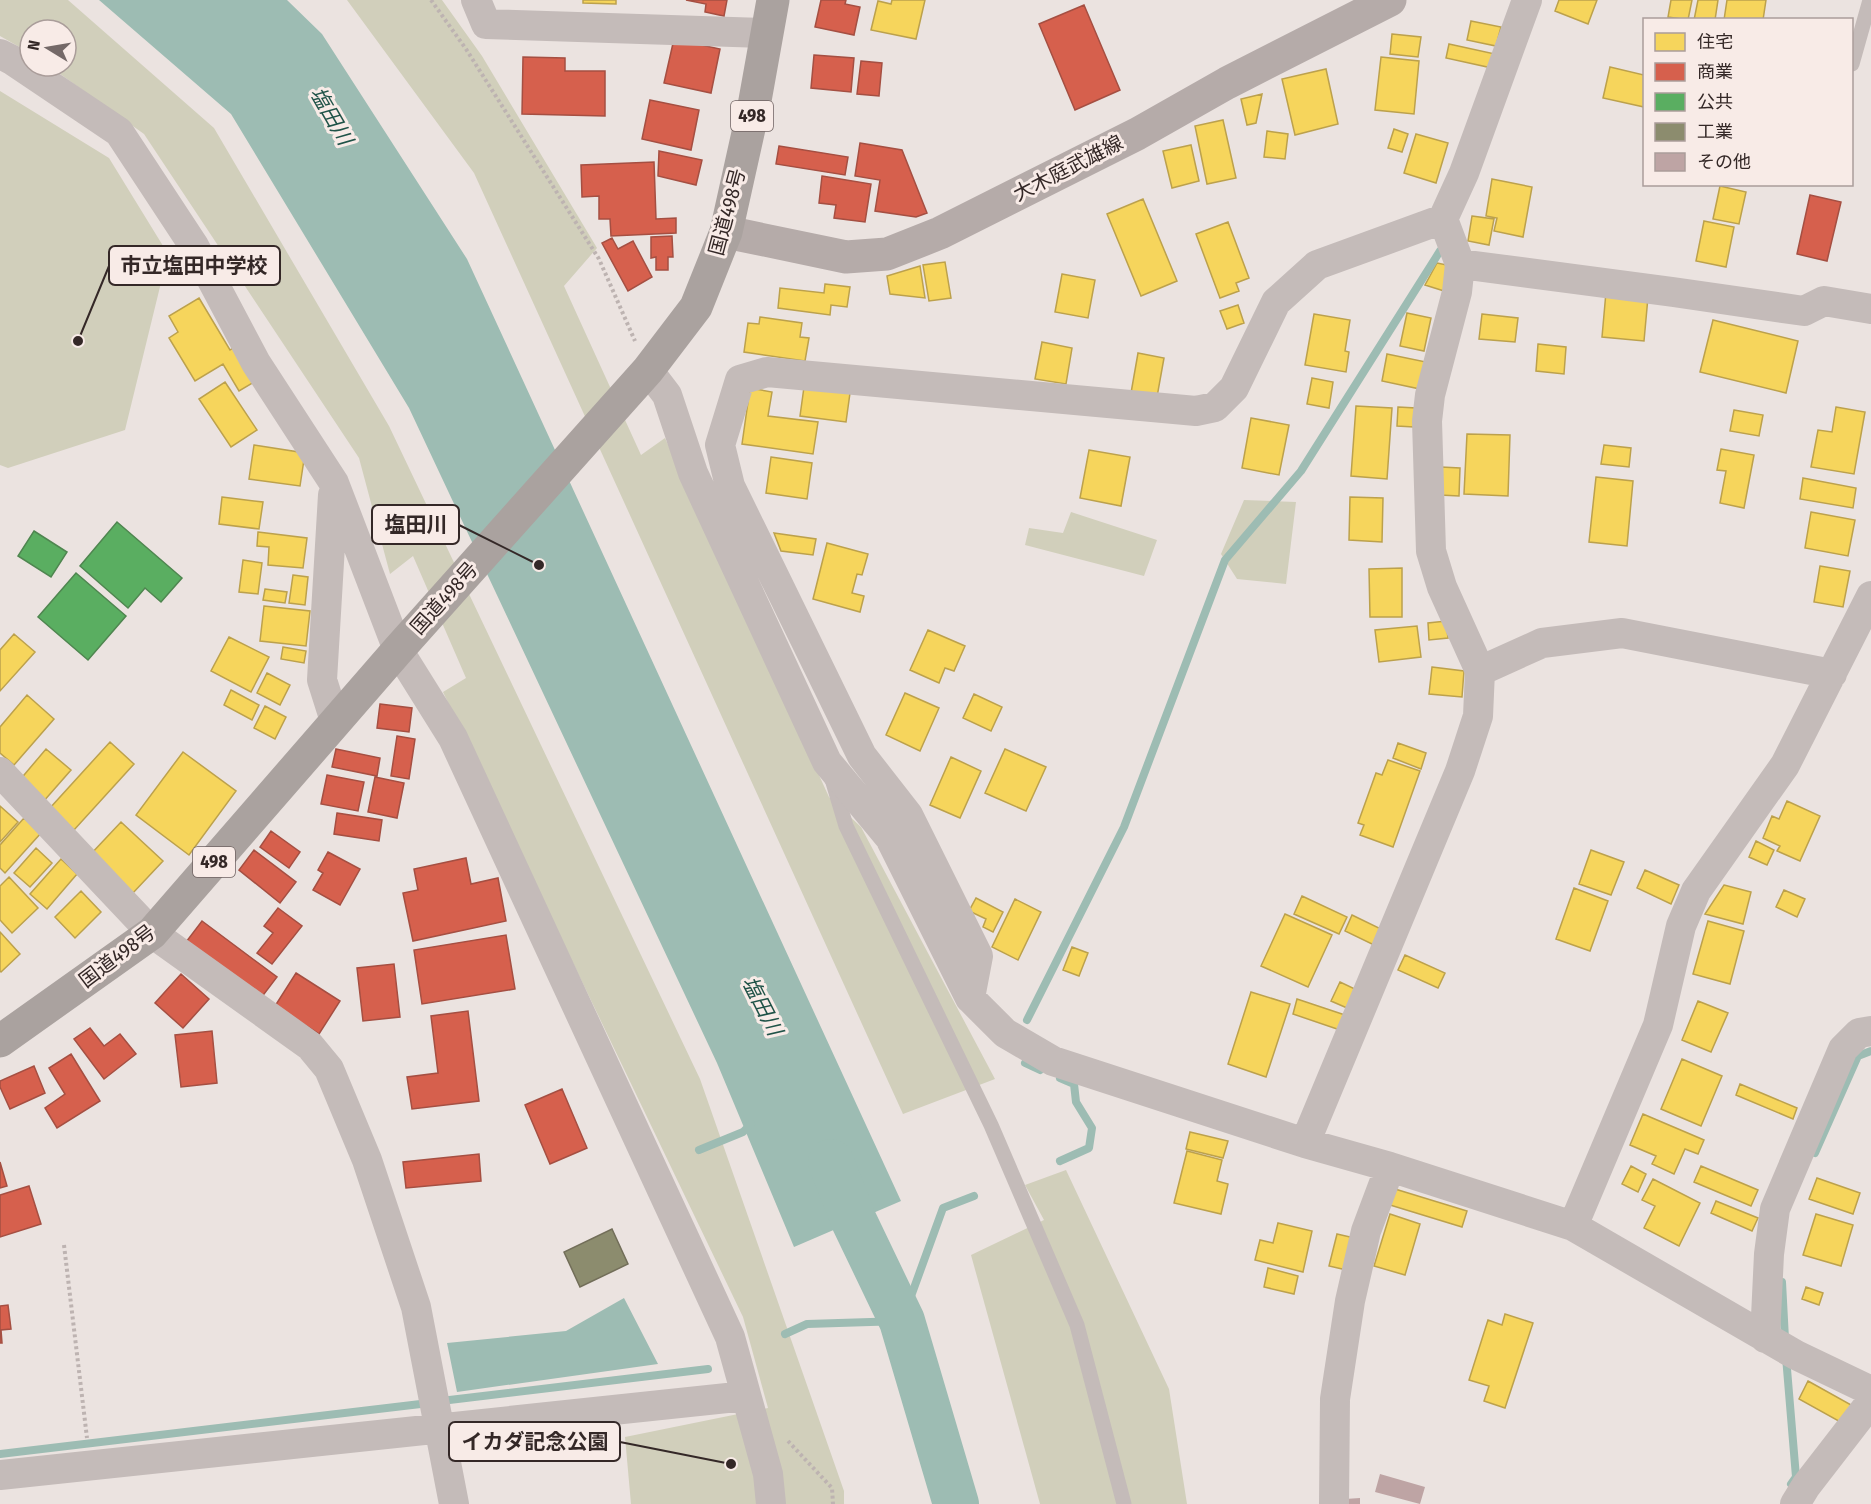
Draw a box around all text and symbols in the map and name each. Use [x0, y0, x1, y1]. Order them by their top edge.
north arrow [18, 18, 78, 78]
legend [1643, 18, 1853, 186]
text: 住宅 [1697, 31, 1733, 53]
text: N [24, 39, 44, 52]
text: 商業 [1697, 61, 1733, 83]
water label: 塩田川 [304, 82, 359, 152]
text: 公共 [1697, 91, 1733, 113]
road number: 498 [731, 101, 773, 131]
text: 工業 [1697, 121, 1733, 143]
street label: 大木庭武雄線 [1009, 130, 1127, 206]
text: その他 [1697, 151, 1751, 173]
street label: 国道498号 [704, 166, 750, 258]
callout: 市立塩田中学校 [109, 246, 280, 285]
text: 市立塩田中学校 [121, 253, 268, 279]
callout: 塩田川 [372, 505, 459, 544]
text: 塩田川 [385, 512, 448, 538]
street label: 国道498号 [405, 557, 483, 639]
road number: 498 [193, 847, 235, 877]
street label: 国道498号 [74, 920, 160, 992]
water label: 塩田川 [736, 972, 789, 1042]
callout: イカダ記念公園 [449, 1422, 620, 1461]
text: イカダ記念公園 [462, 1429, 609, 1455]

